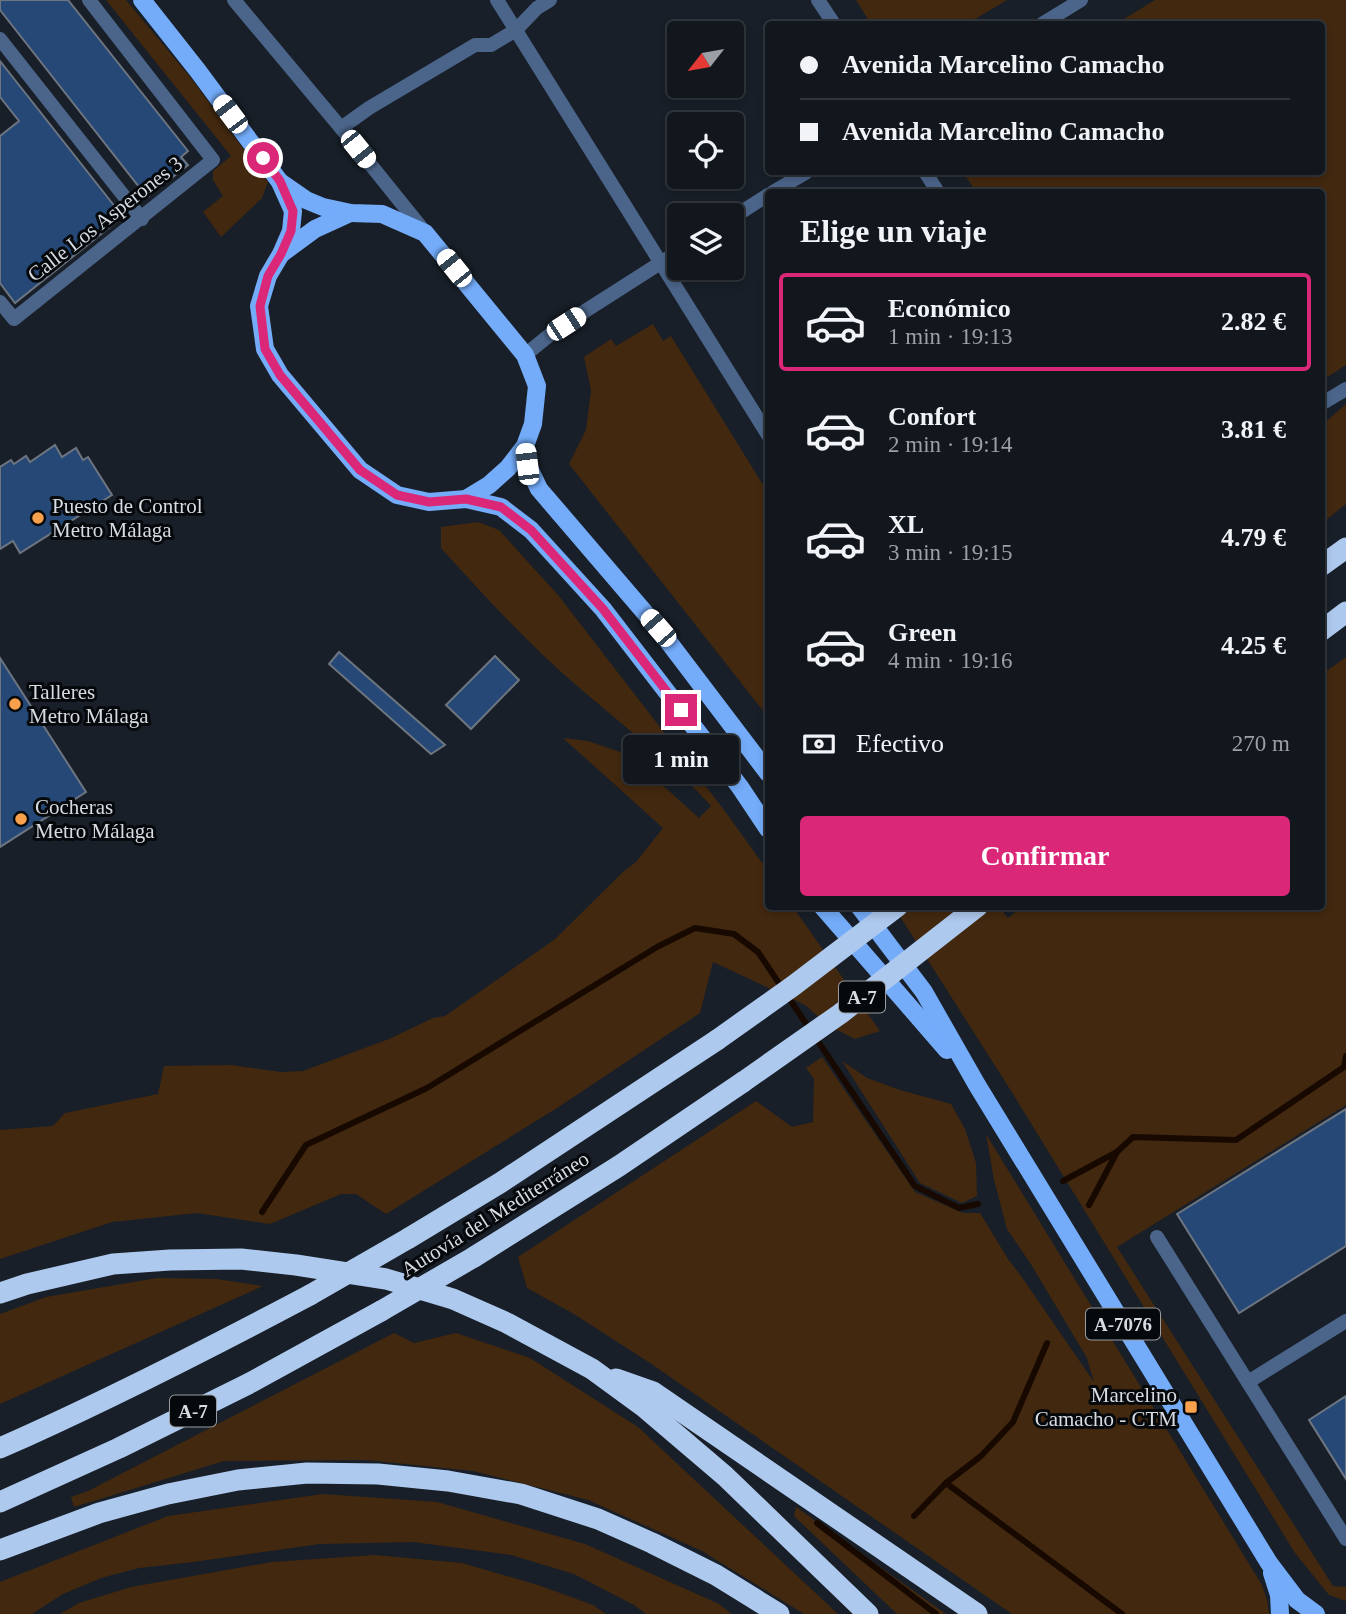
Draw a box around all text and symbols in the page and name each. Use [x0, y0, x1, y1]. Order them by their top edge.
north arrow [667, 21, 744, 98]
map controls [667, 21, 744, 280]
text: Avenida Marcelino Camacho [842, 50, 1165, 79]
car [209, 91, 252, 137]
button: locate [667, 112, 744, 189]
text: Avenida Marcelino Camacho [842, 117, 1165, 146]
car [337, 126, 380, 172]
route start [247, 142, 279, 174]
street label: Calle Los Asperones 3 [23, 151, 187, 287]
button: layers [667, 203, 744, 280]
text: Elige un viaje [800, 213, 987, 249]
car [433, 245, 476, 291]
icon: car [804, 291, 867, 354]
text: Económico [888, 294, 1011, 323]
car [543, 304, 590, 344]
text: 2.82 € [1221, 307, 1286, 336]
text: 1 min · 19:13 [888, 324, 1013, 349]
icon: car [804, 399, 867, 462]
text: Confort [888, 402, 976, 431]
text: 3.81 € [1221, 415, 1286, 444]
text: 2 min · 19:14 [888, 432, 1013, 457]
car [515, 442, 540, 486]
place label: Puesto de Control Metro Málaga [52, 494, 203, 542]
icon: car [804, 507, 867, 570]
marker: Puesto de Control Metro Málaga [30, 510, 46, 526]
text: XL [888, 510, 924, 539]
text: 4.79 € [1221, 523, 1286, 552]
text: 3 min · 19:15 [888, 540, 1013, 565]
car [637, 605, 680, 651]
icon: car [804, 615, 867, 678]
text: Green [888, 618, 957, 647]
text: 4.25 € [1221, 631, 1286, 660]
text: 4 min · 19:16 [888, 648, 1013, 673]
place label: Talleres Metro Málaga [29, 680, 149, 728]
route end [665, 694, 697, 726]
marker: Talleres Metro Málaga [7, 696, 23, 712]
icon: cash [800, 725, 838, 763]
text: Efectivo [856, 729, 944, 758]
text: 270 m [1232, 731, 1290, 756]
callout: 1 min [623, 734, 739, 784]
text: 1 min [653, 747, 709, 772]
place label: Cocheras Metro Málaga [35, 795, 155, 843]
marker: Cocheras Metro Málaga [13, 811, 29, 827]
button: Confirmar [800, 816, 1290, 896]
road number: A-7 [839, 981, 885, 1012]
street label: Autovía del Mediterráneo [397, 1146, 593, 1282]
road number: A-7076 [1086, 1308, 1160, 1340]
place label: Marcelino Camacho - CTM [1035, 1383, 1177, 1431]
road number: A-7 [170, 1396, 216, 1427]
marker: Marcelino Camacho - CTM [1183, 1399, 1199, 1415]

